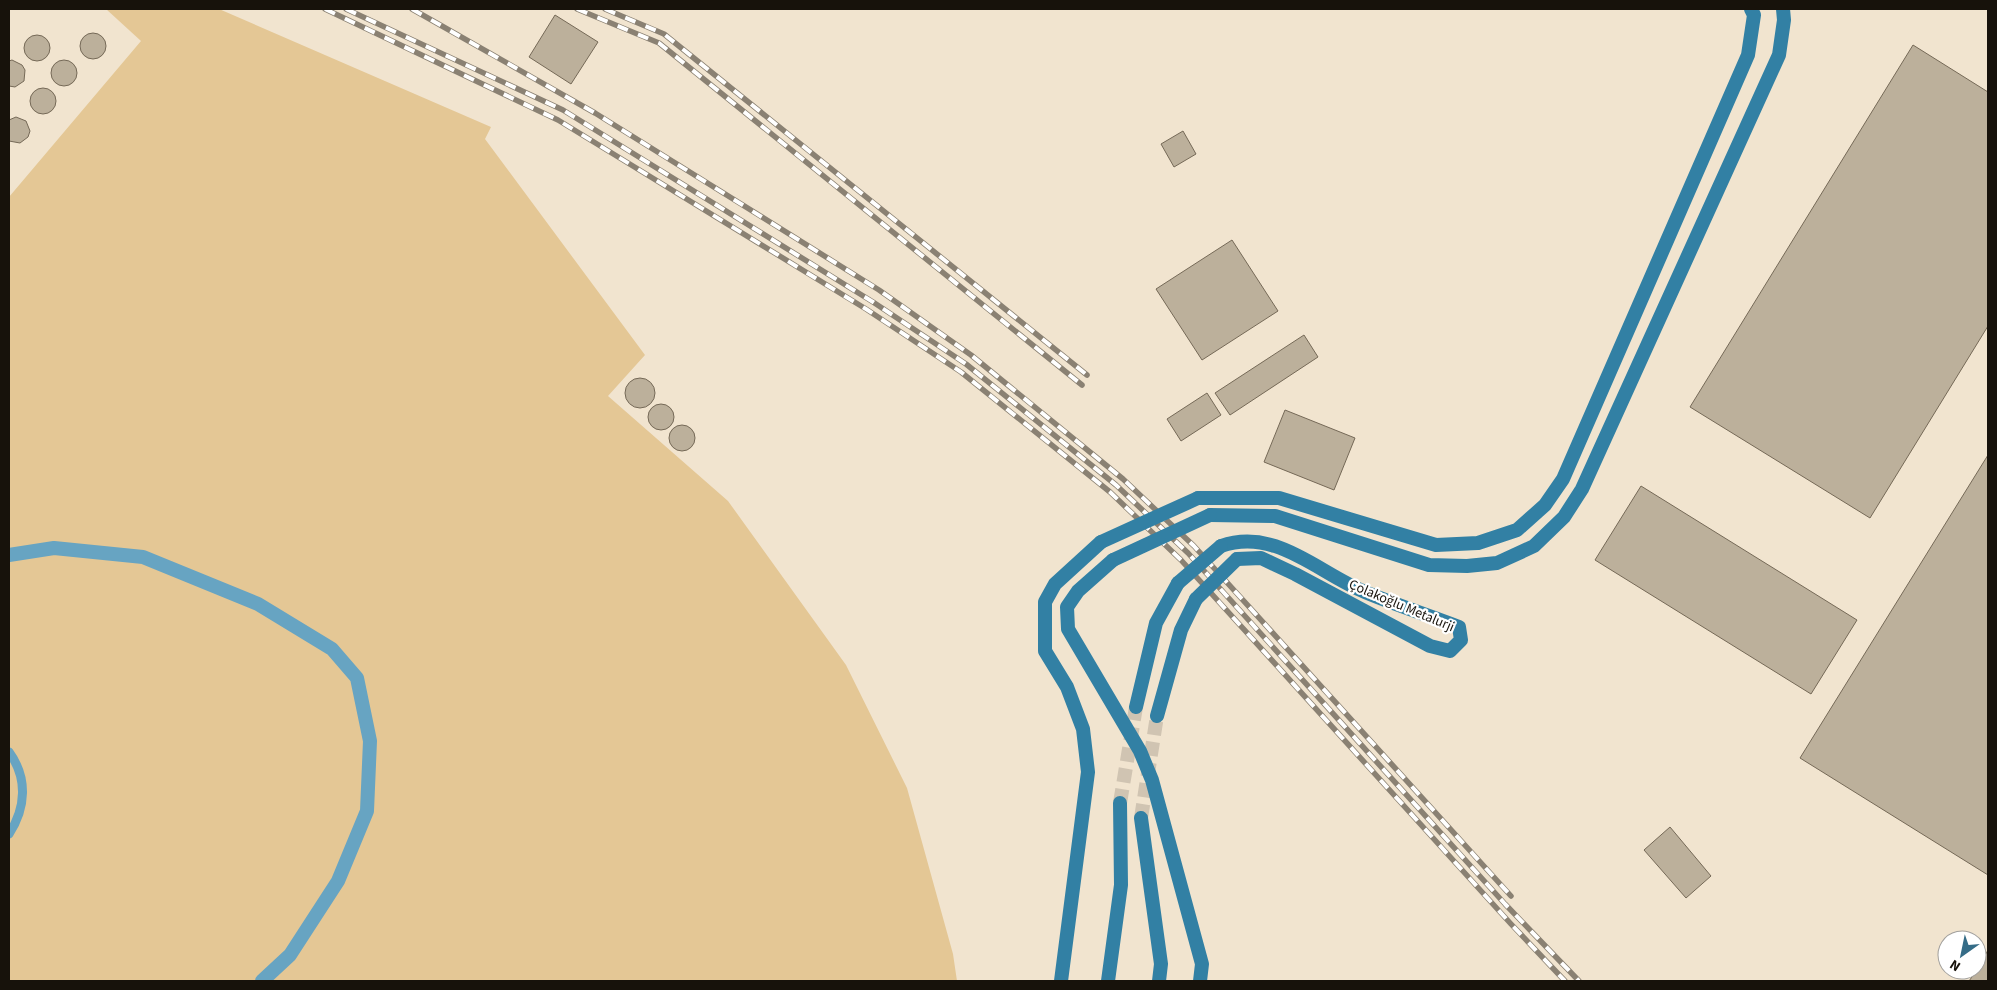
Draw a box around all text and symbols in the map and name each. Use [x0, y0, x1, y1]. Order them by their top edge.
street label: Çolakoğlu Metalurji [1346, 575, 1457, 637]
north arrow [1937, 930, 1987, 980]
text: N [1946, 954, 1965, 976]

